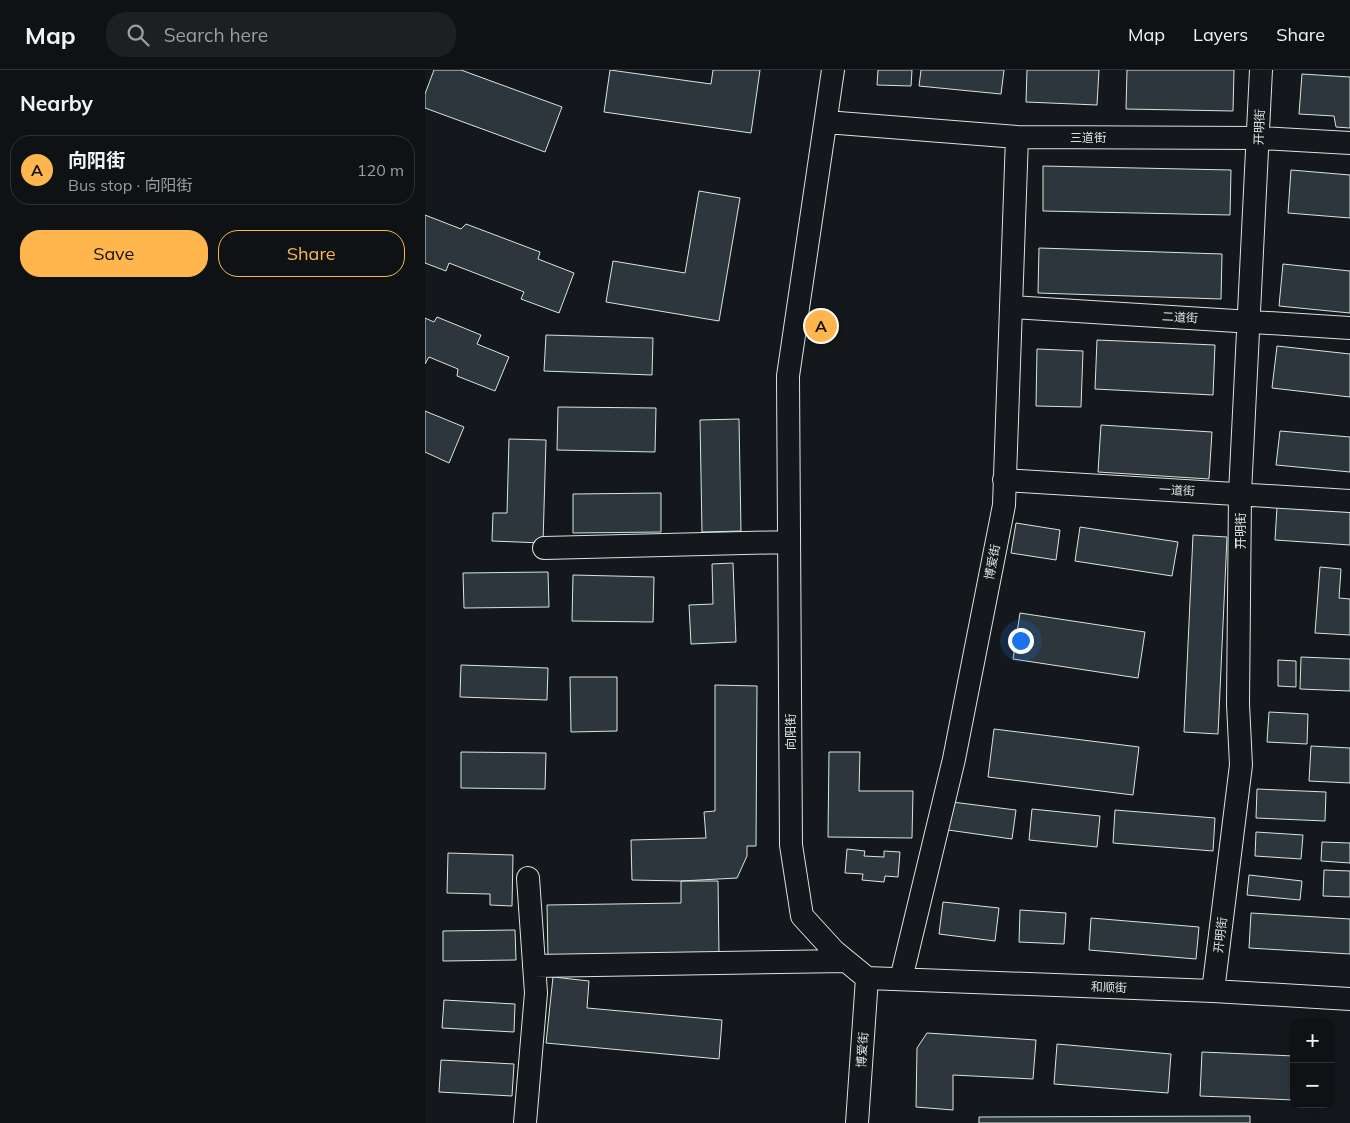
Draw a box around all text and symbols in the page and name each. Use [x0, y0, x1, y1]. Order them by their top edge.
search box [106, 12, 456, 57]
text: Map [25, 20, 76, 50]
icon: search [124, 21, 152, 49]
text: Search here [164, 23, 268, 47]
text: Map [1128, 23, 1165, 46]
text: Layers [1193, 23, 1248, 46]
text: Share [1276, 23, 1325, 46]
text: Nearby [20, 90, 93, 116]
street label: 开明街 [1251, 109, 1267, 145]
street label: 三道街 [1070, 130, 1106, 145]
text: 向阳街 [68, 148, 125, 172]
text: A [31, 160, 43, 180]
text: 120 m [357, 160, 404, 180]
text: Bus stop · 向阳街 [68, 175, 192, 195]
button: Save [20, 230, 208, 277]
button: Share [218, 230, 405, 277]
pin: A [805, 307, 837, 345]
street label: 二道街 [1162, 309, 1198, 325]
street label: 一道街 [1159, 482, 1195, 498]
street label: 开明街 [1233, 513, 1248, 549]
street label: 博爱街 [981, 543, 1003, 581]
your location [1008, 628, 1034, 654]
street label: 向阳街 [783, 714, 798, 750]
street label: 开明街 [1210, 916, 1230, 954]
street label: 和顺街 [1091, 979, 1127, 995]
map controls [1290, 1018, 1335, 1108]
button: + [1290, 1018, 1335, 1063]
street label: 博爱街 [853, 1032, 871, 1068]
button: − [1290, 1063, 1335, 1108]

